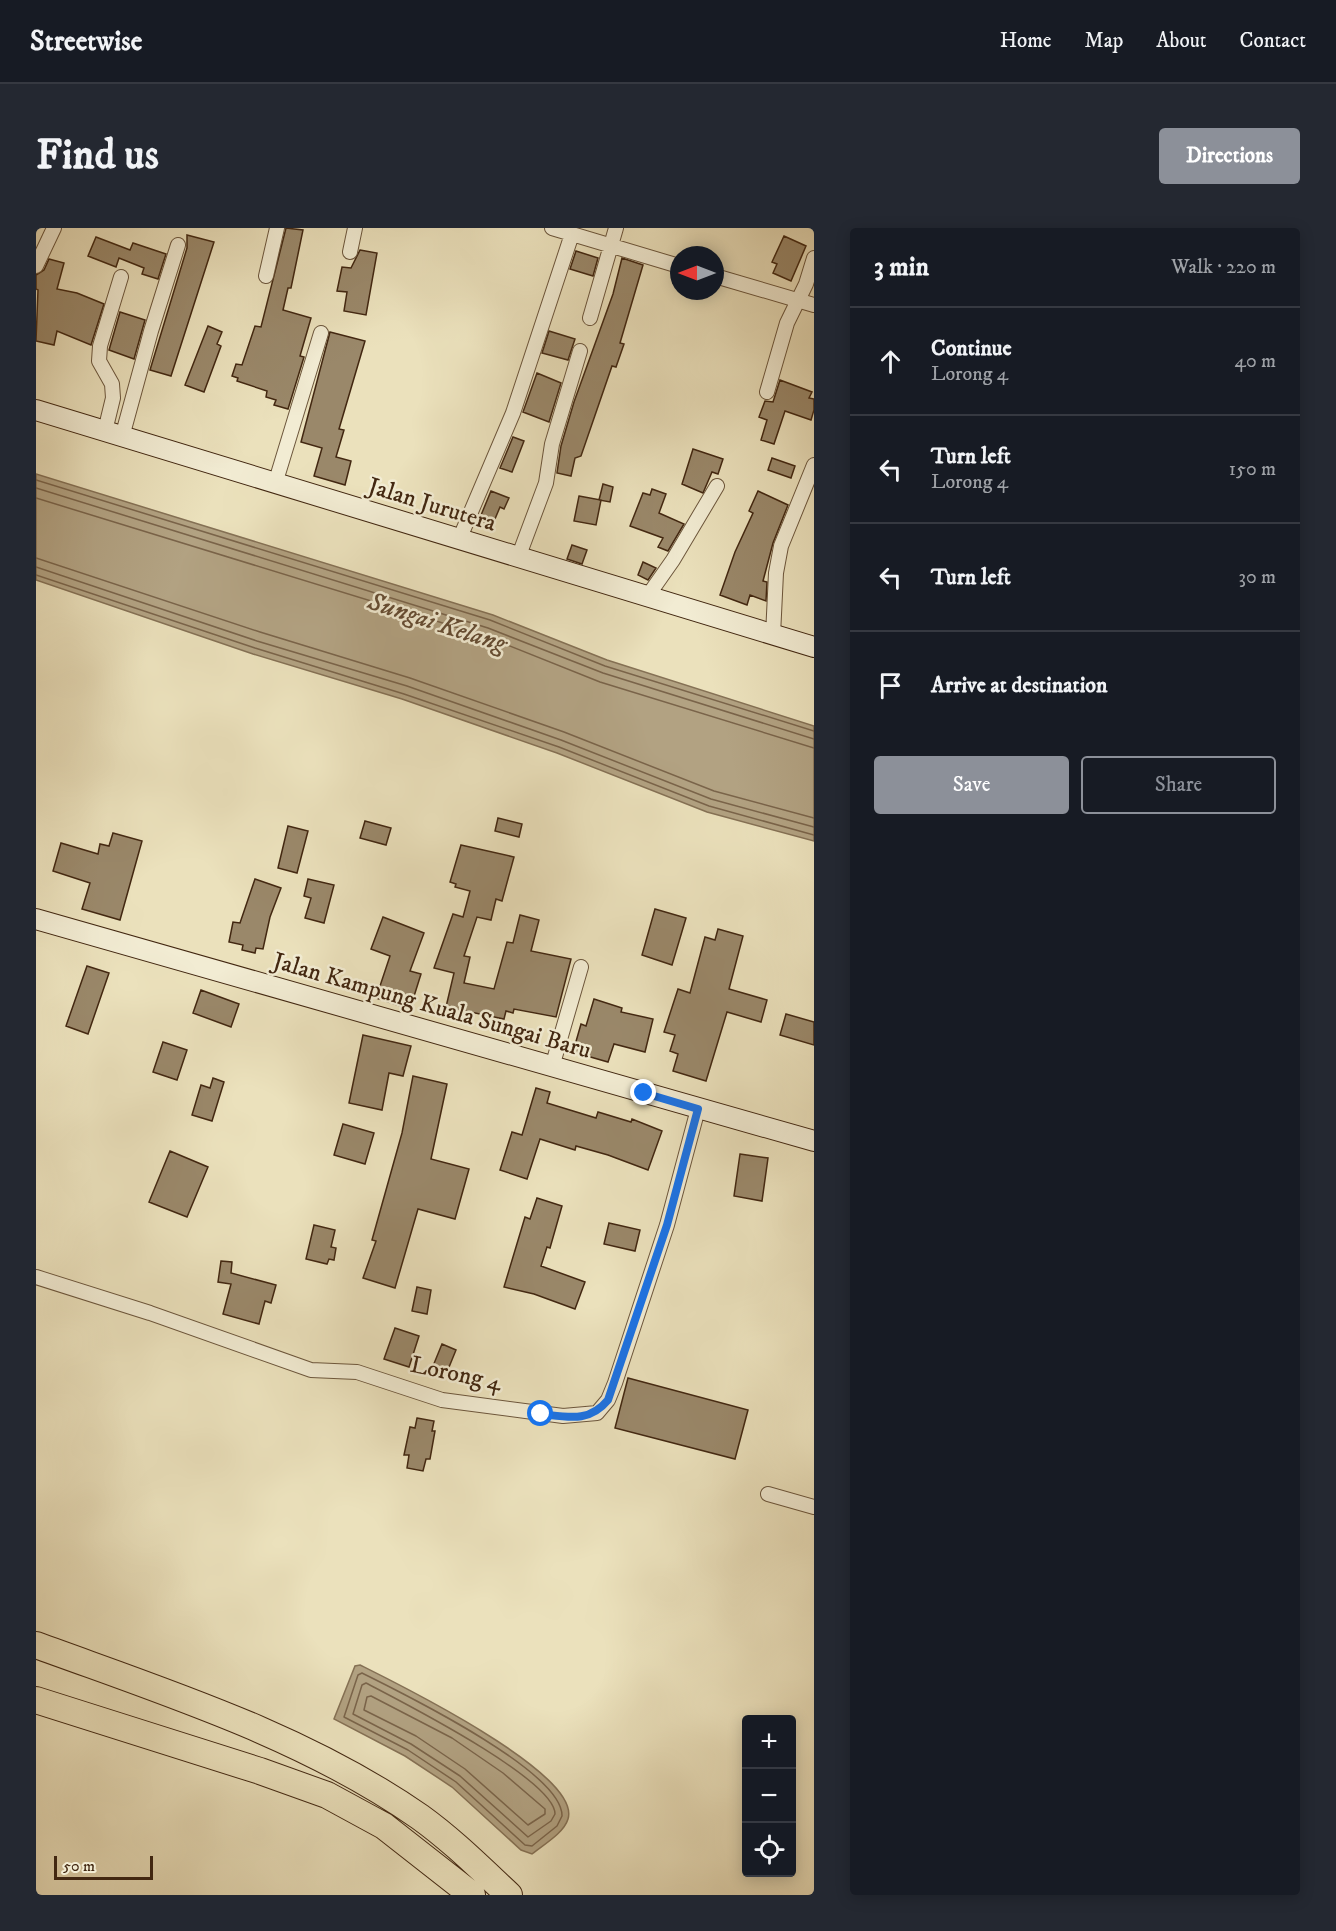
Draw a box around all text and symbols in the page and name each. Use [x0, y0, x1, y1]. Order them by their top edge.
text: Streetwise [30, 24, 142, 59]
text: Home [1000, 28, 1052, 54]
text: Map [1085, 28, 1123, 54]
text: About [1156, 28, 1207, 54]
text: Contact [1240, 28, 1306, 54]
button: Directions [1159, 128, 1300, 184]
text: Find us [36, 130, 159, 182]
north arrow [670, 246, 724, 300]
text: 3 min [874, 251, 929, 284]
text: Walk · 220 m [1171, 255, 1276, 280]
text: Continue [931, 335, 1012, 362]
icon: ahead [874, 345, 907, 378]
text: 40 m [1234, 349, 1276, 374]
text: Lorong 4 [931, 362, 1008, 387]
text: Turn left [931, 443, 1011, 470]
icon: left [874, 453, 907, 486]
text: 150 m [1229, 457, 1276, 482]
text: Lorong 4 [931, 470, 1008, 495]
street label: Jalan Jurutera [362, 471, 500, 539]
icon: left [874, 561, 907, 594]
text: Turn left [931, 564, 1011, 591]
text: 30 m [1238, 565, 1276, 590]
water label: Sungai Kelang [363, 585, 513, 662]
icon: arrive [874, 669, 907, 702]
text: Arrive at destination [931, 672, 1108, 699]
button: Save [874, 756, 1069, 814]
button: Share [1081, 756, 1276, 814]
street label: Jalan Kampung Kuala Sungai Baru [268, 946, 594, 1066]
route end [630, 1079, 656, 1105]
street label: Lorong 4 [408, 1350, 506, 1399]
route start [527, 1400, 553, 1426]
map controls [742, 1715, 796, 1877]
button: + [742, 1715, 796, 1769]
button: − [742, 1769, 796, 1823]
button: locate [742, 1823, 796, 1877]
scale bar [54, 1853, 153, 1880]
text: 50 m [63, 1856, 95, 1876]

